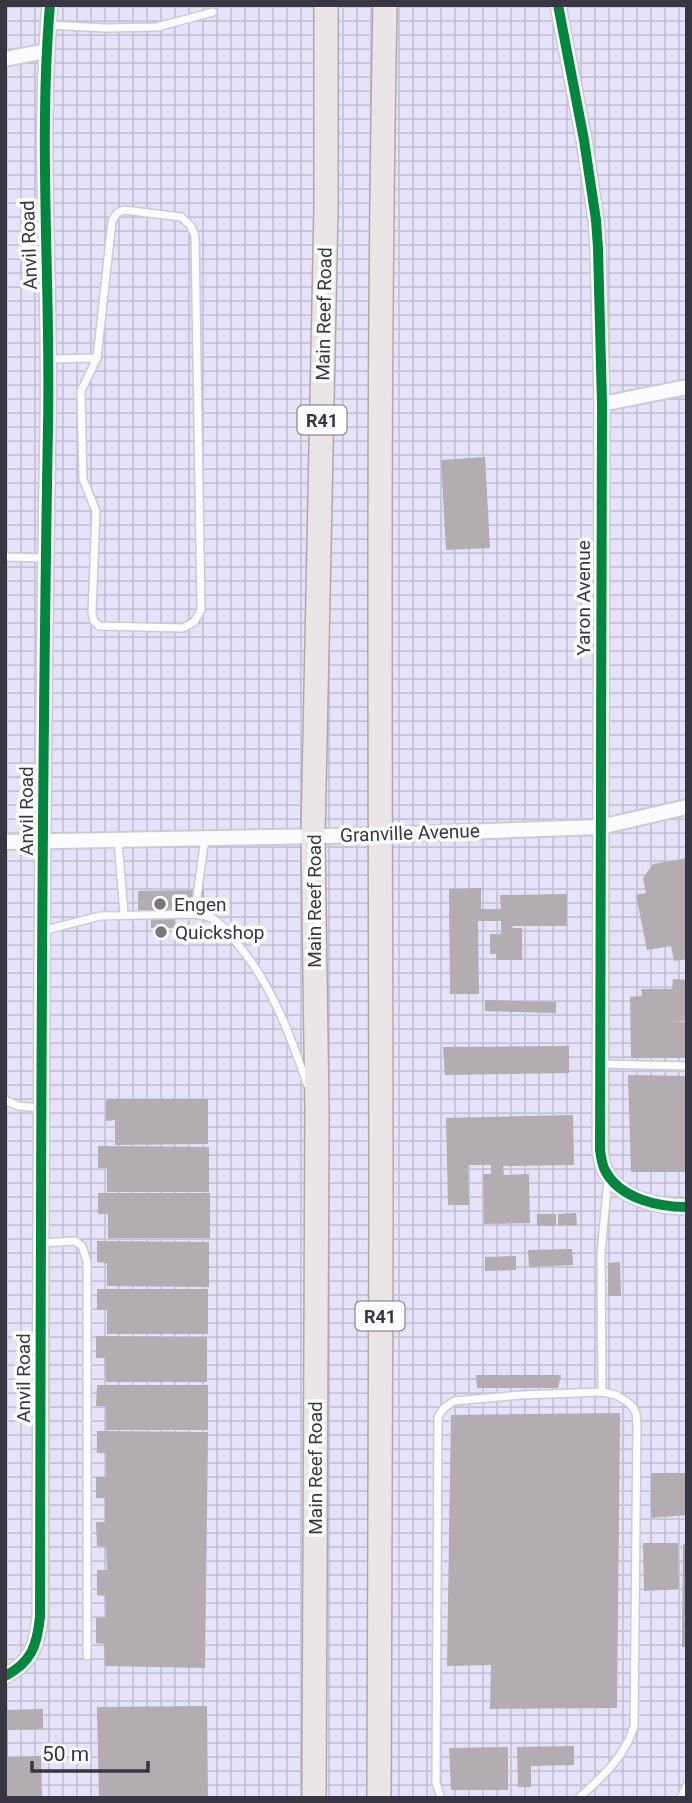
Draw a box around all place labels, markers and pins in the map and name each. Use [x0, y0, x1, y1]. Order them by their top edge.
place label: Engen [174, 893, 227, 916]
marker: Engen [152, 896, 168, 912]
place label: Quickshop [175, 921, 265, 944]
marker: Quickshop [153, 924, 169, 940]

